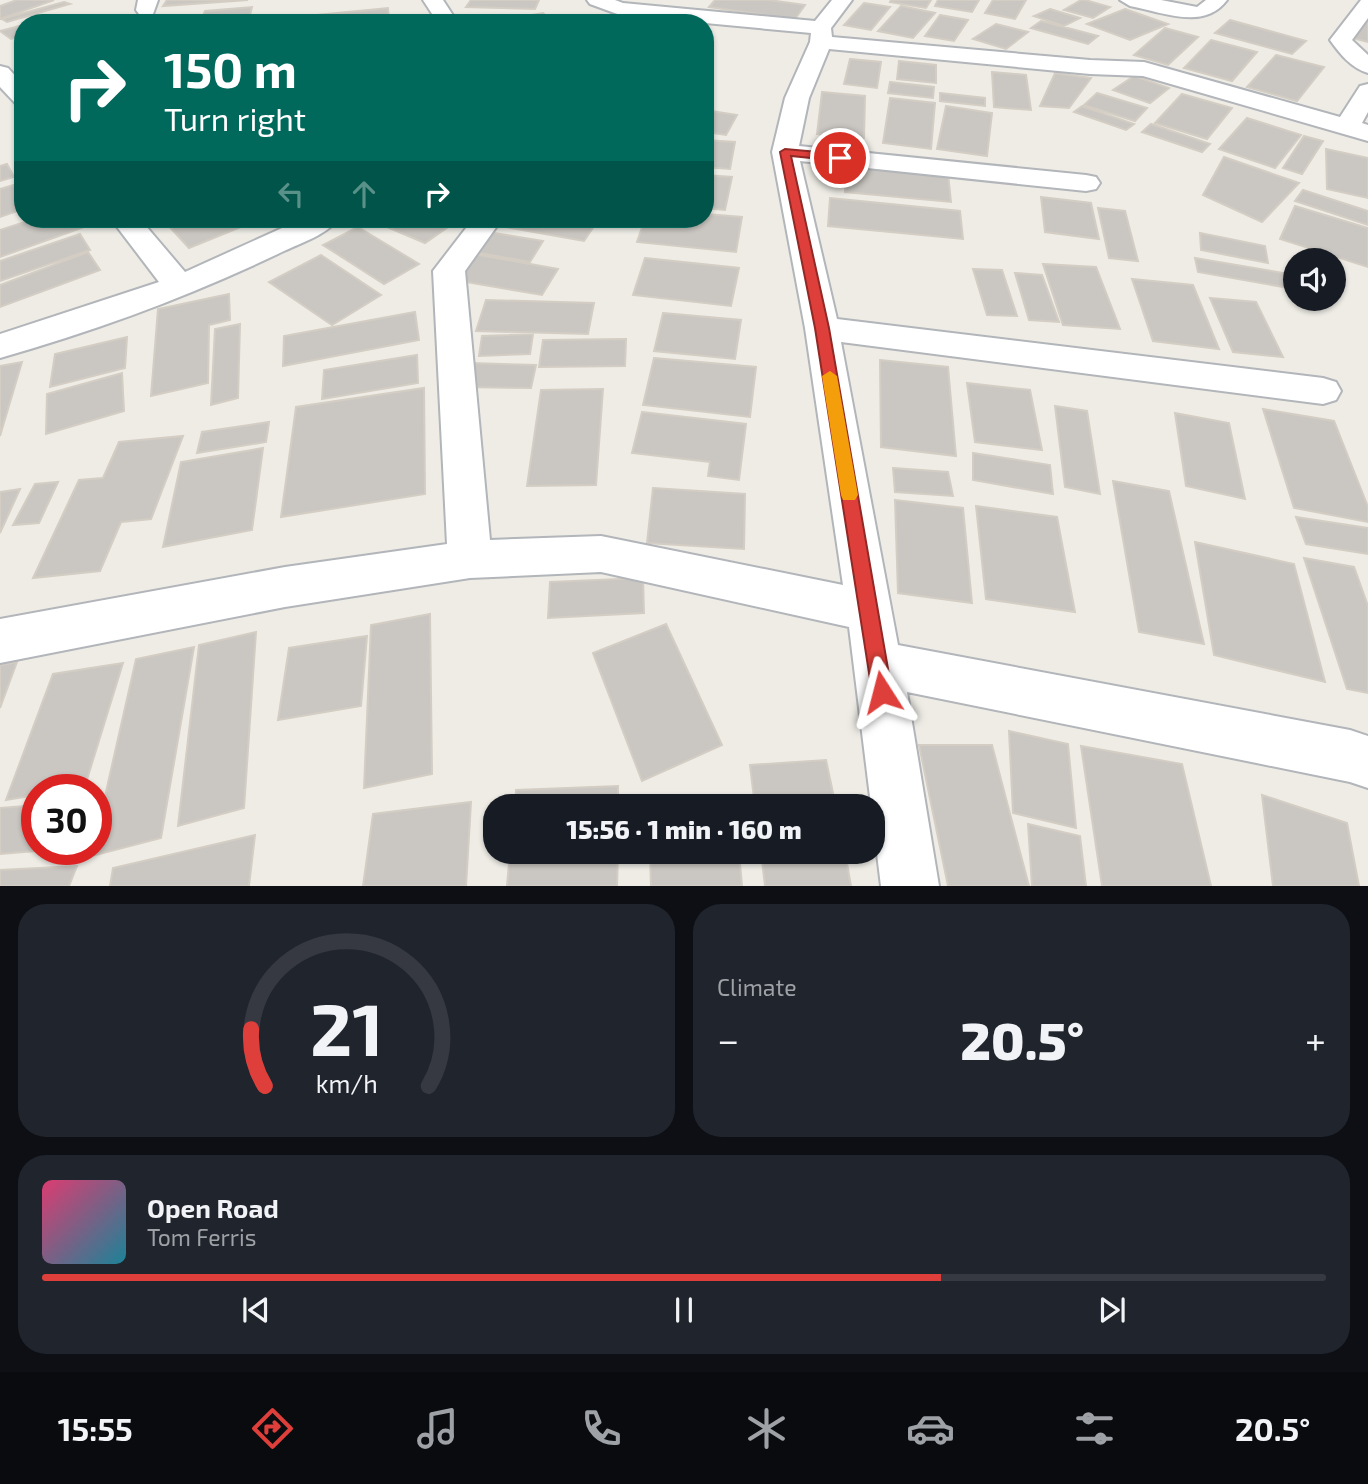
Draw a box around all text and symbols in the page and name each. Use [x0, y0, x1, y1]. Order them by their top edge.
text: 150 m [164, 39, 297, 98]
icon: right [49, 42, 140, 133]
text: Turn right [164, 99, 306, 137]
pin [810, 128, 870, 188]
icon: arrive [821, 139, 859, 177]
icon: left [272, 175, 310, 213]
icon: ahead [345, 175, 383, 213]
icon: right [418, 175, 456, 213]
map controls [1283, 248, 1346, 311]
button: sound [1283, 248, 1346, 311]
position arrow [845, 655, 919, 729]
speed limit sign: 30 [21, 774, 112, 865]
text: 15:56 · 1 min · 160 m [566, 813, 802, 844]
text: Climate [717, 973, 797, 1001]
text: 21 [310, 984, 383, 1072]
text: 20.5° [960, 1008, 1084, 1070]
text: − [717, 1016, 739, 1062]
text: + [1305, 1016, 1326, 1062]
text: km/h [315, 1068, 378, 1098]
text: Open Road [147, 1192, 279, 1223]
text: Tom Ferris [147, 1223, 256, 1251]
icon: previous [237, 1291, 275, 1329]
icon: pause [665, 1291, 703, 1329]
icon: next [1093, 1291, 1131, 1329]
icon: directions [248, 1404, 297, 1453]
icon: music [413, 1404, 462, 1453]
icon: phone [577, 1404, 626, 1453]
icon: climate [742, 1404, 791, 1453]
icon: car [906, 1404, 955, 1453]
icon: filters [1070, 1404, 1119, 1453]
text: 15:55 [58, 1409, 133, 1447]
text: 20.5° [1235, 1409, 1310, 1447]

